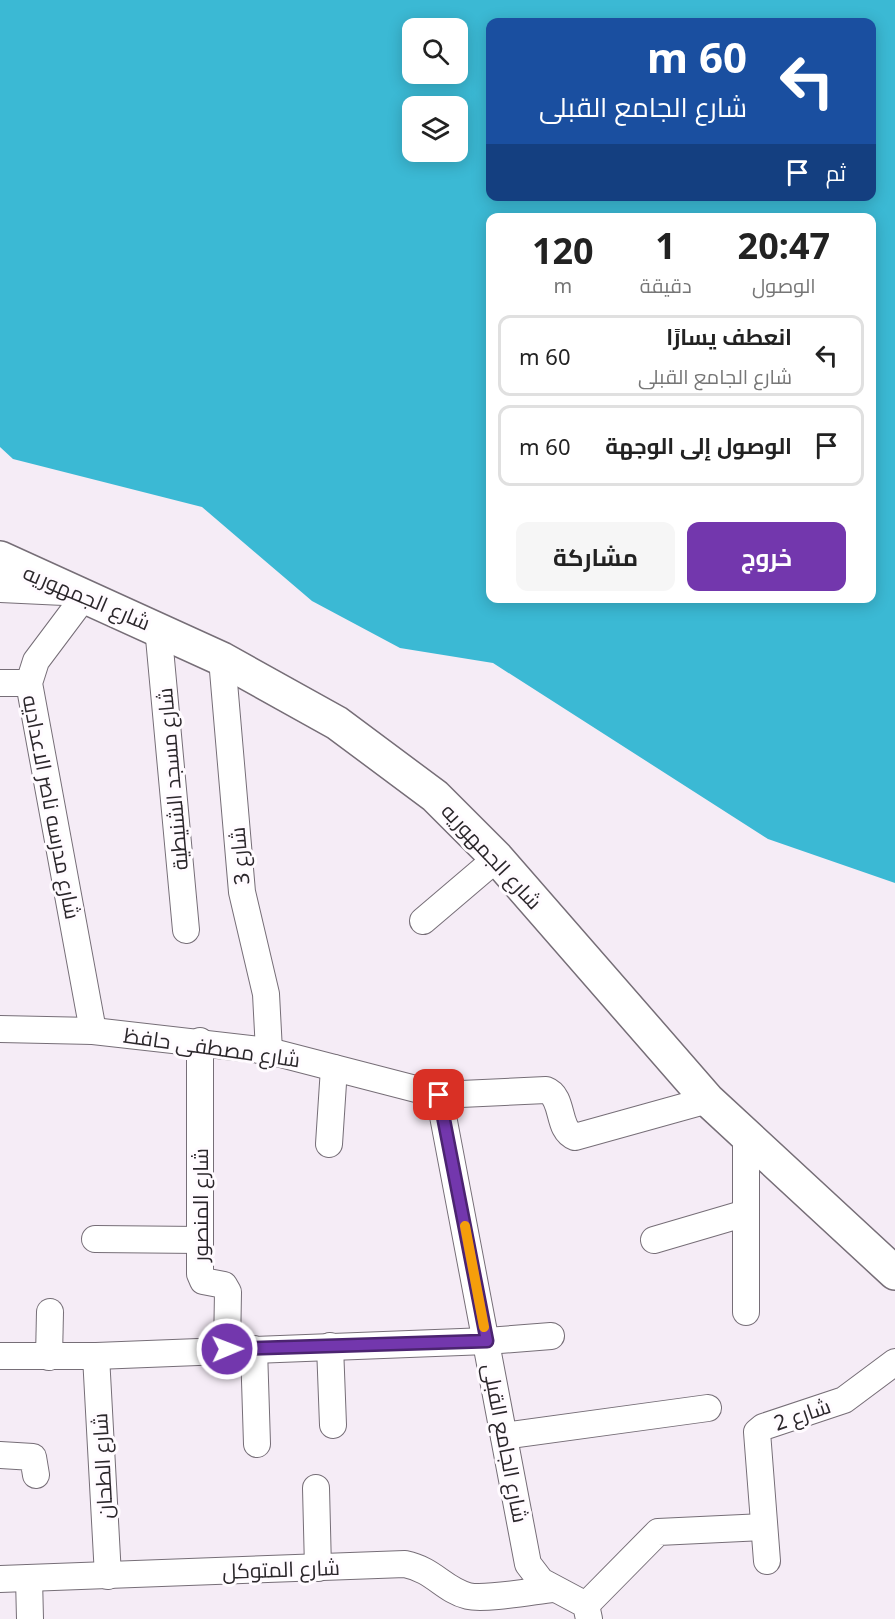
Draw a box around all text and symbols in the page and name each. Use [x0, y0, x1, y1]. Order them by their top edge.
map controls [402, 18, 468, 162]
button: search [402, 18, 468, 84]
text: 60 m [647, 28, 747, 85]
icon: left [768, 42, 846, 120]
text: شارع الجامع القبلى [539, 88, 747, 125]
button: layers [402, 96, 468, 162]
icon: arrive [781, 156, 814, 189]
text: ثم [826, 157, 846, 187]
text: 1 [655, 221, 676, 270]
text: 20:47 [738, 221, 830, 270]
text: 120 [532, 226, 594, 275]
text: m [553, 272, 572, 299]
text: دقيقة [640, 272, 692, 299]
text: الوصول [752, 272, 816, 299]
text: انعطف يسارًا [666, 321, 792, 351]
icon: left [810, 339, 843, 372]
text: 60 m [519, 341, 570, 371]
text: شارع الجامع القبلى [638, 363, 792, 390]
icon: arrive [810, 429, 843, 462]
text: الوصول إلى الوجهة [605, 430, 792, 460]
text: 60 m [519, 431, 570, 461]
button: مشاركة [516, 522, 675, 591]
button: خروج [687, 522, 846, 591]
street label: شارع الجمهوريه [19, 558, 155, 637]
street label: شارع مسجد الشنيطية [150, 687, 195, 871]
street label: شارع مدرسه ناصر الاعداديه [16, 693, 87, 922]
street label: شارع الجمهوريه [435, 797, 548, 916]
street label: شارع 3 [223, 826, 256, 886]
street label: شارع مصطفى حافظ [122, 1021, 302, 1074]
pin [413, 1069, 464, 1120]
icon: arrive [422, 1078, 455, 1111]
street label: شارع المنصور [186, 1148, 215, 1263]
position arrow [195, 1317, 259, 1381]
street label: شارع الجامع القبلى [476, 1361, 535, 1525]
street label: شارع 2 [770, 1391, 834, 1438]
street label: شارع الطحان [85, 1412, 120, 1520]
street label: شارع المتوكل [222, 1553, 340, 1586]

